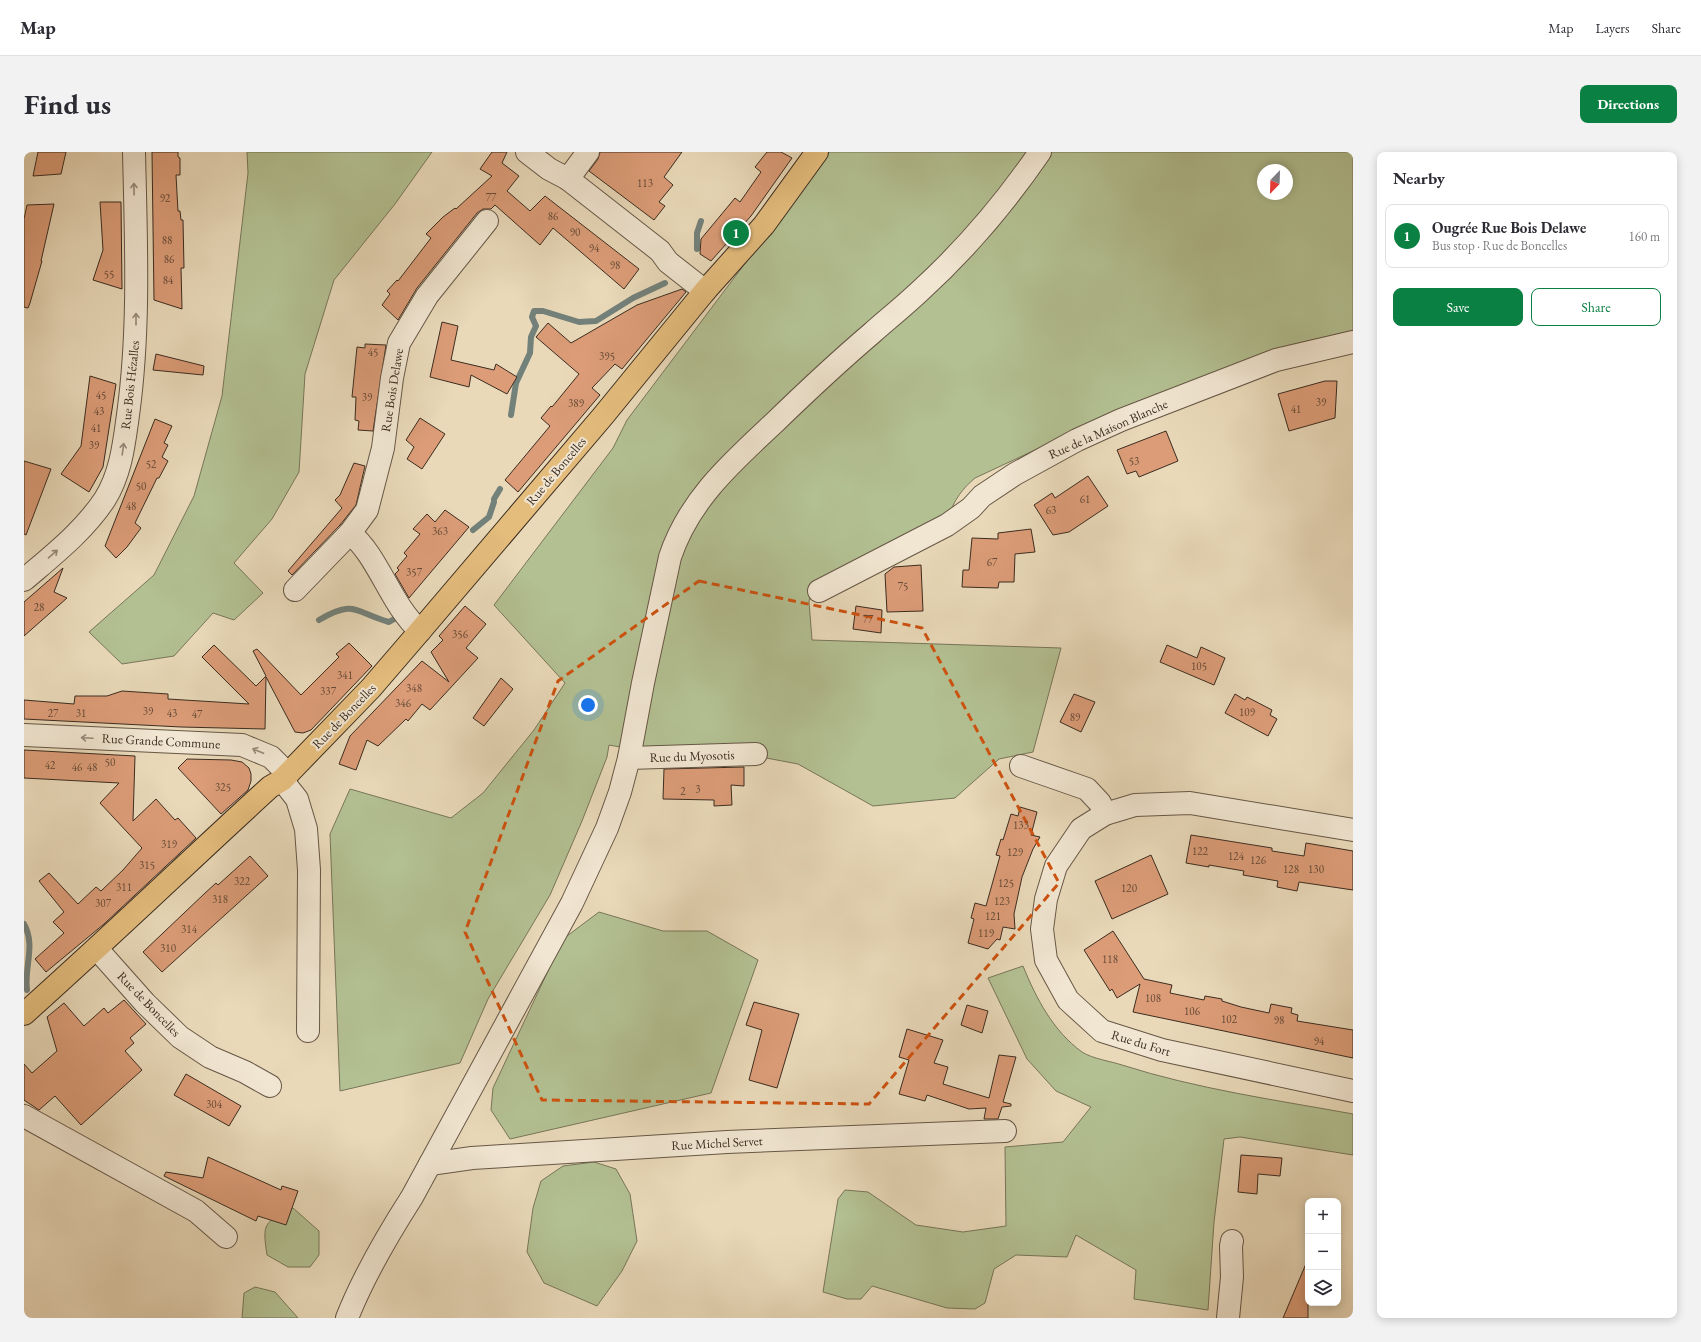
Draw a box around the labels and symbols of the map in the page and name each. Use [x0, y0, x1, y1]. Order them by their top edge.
north arrow [1257, 164, 1293, 200]
house number: 113 [637, 176, 653, 190]
one-way arrow [131, 183, 138, 196]
house number: 77 [486, 190, 497, 204]
house number: 92 [160, 191, 171, 205]
house number: 86 [548, 209, 559, 223]
pin: 1 [723, 218, 749, 248]
house number: 90 [570, 225, 580, 239]
house number: 88 [162, 233, 172, 247]
house number: 94 [589, 241, 600, 255]
house number: 86 [164, 252, 175, 266]
house number: 98 [610, 258, 620, 272]
house number: 55 [104, 267, 114, 281]
house number: 84 [163, 273, 174, 287]
one-way arrow [132, 313, 140, 326]
street label: Rue Bois Hézalles [117, 340, 143, 430]
house number: 45 [368, 345, 378, 359]
street label: Rue Bois Delawe [377, 347, 407, 433]
house number: 395 [599, 349, 615, 363]
house number: 45 [96, 388, 106, 402]
house number: 39 [362, 390, 373, 404]
street label: Rue de la Maison Blanche [1046, 395, 1170, 463]
house number: 39 [1316, 395, 1327, 409]
house number: 389 [568, 396, 585, 410]
house number: 41 [1291, 402, 1301, 416]
house number: 43 [94, 404, 104, 418]
house number: 41 [91, 421, 101, 435]
street label: Rue de Boncelles [522, 433, 590, 509]
house number: 39 [89, 438, 100, 452]
one-way arrow [119, 443, 127, 456]
house number: 53 [1129, 454, 1139, 468]
house number: 52 [146, 457, 157, 471]
house number: 50 [136, 479, 146, 493]
house number: 61 [1080, 492, 1090, 506]
house number: 48 [126, 499, 136, 513]
house number: 63 [1046, 503, 1056, 517]
house number: 363 [432, 524, 448, 538]
one-way arrow [48, 550, 58, 559]
house number: 67 [987, 555, 998, 569]
house number: 357 [406, 565, 423, 579]
house number: 75 [898, 579, 908, 593]
house number: 28 [34, 600, 44, 614]
house number: 77 [863, 612, 874, 626]
house number: 356 [452, 627, 469, 641]
house number: 105 [1191, 659, 1207, 673]
house number: 341 [337, 668, 353, 682]
street label: Rue de Boncelles [309, 680, 379, 752]
house number: 348 [406, 681, 422, 695]
house number: 337 [320, 684, 337, 698]
your location [578, 695, 598, 715]
house number: 346 [395, 696, 412, 710]
house number: 39 [143, 704, 154, 718]
house number: 109 [1239, 705, 1256, 719]
house number: 27 [48, 706, 59, 720]
house number: 31 [76, 706, 86, 720]
house number: 43 [167, 706, 177, 720]
house number: 47 [192, 707, 203, 721]
house number: 89 [1070, 710, 1081, 724]
street label: Rue Grande Commune [101, 729, 221, 753]
one-way arrow [81, 734, 94, 741]
one-way arrow [252, 746, 264, 754]
street label: Rue du Myosotis [649, 746, 735, 766]
house number: 50 [105, 755, 115, 769]
house number: 42 [45, 758, 56, 772]
house number: 46 [72, 760, 83, 774]
house number: 48 [87, 760, 97, 774]
house number: 325 [215, 780, 231, 794]
house number: 3 [695, 782, 701, 796]
house number: 2 [680, 784, 686, 798]
house number: 133 [1013, 818, 1029, 832]
house number: 319 [161, 837, 178, 851]
house number: 122 [1192, 844, 1209, 858]
house number: 129 [1007, 845, 1024, 859]
house number: 124 [1228, 849, 1245, 863]
house number: 126 [1250, 853, 1267, 867]
house number: 315 [139, 858, 155, 872]
house number: 128 [1283, 862, 1299, 876]
house number: 130 [1308, 862, 1324, 876]
house number: 322 [234, 874, 251, 888]
house number: 125 [998, 876, 1014, 890]
house number: 311 [116, 880, 132, 894]
house number: 120 [1121, 881, 1137, 895]
house number: 318 [212, 892, 228, 906]
house number: 123 [994, 894, 1010, 908]
house number: 307 [95, 896, 112, 910]
house number: 121 [985, 909, 1001, 923]
house number: 314 [181, 922, 198, 936]
house number: 119 [978, 926, 995, 940]
house number: 310 [160, 941, 176, 955]
house number: 118 [1102, 952, 1118, 966]
street label: Rue de Boncelles [114, 968, 184, 1040]
house number: 108 [1145, 991, 1161, 1005]
house number: 106 [1184, 1004, 1201, 1018]
house number: 102 [1221, 1012, 1238, 1026]
house number: 98 [1274, 1013, 1284, 1027]
street label: Rue du Fort [1109, 1026, 1173, 1060]
house number: 94 [1314, 1034, 1325, 1048]
house number: 304 [206, 1097, 223, 1111]
street label: Rue Michel Servet [671, 1132, 763, 1154]

